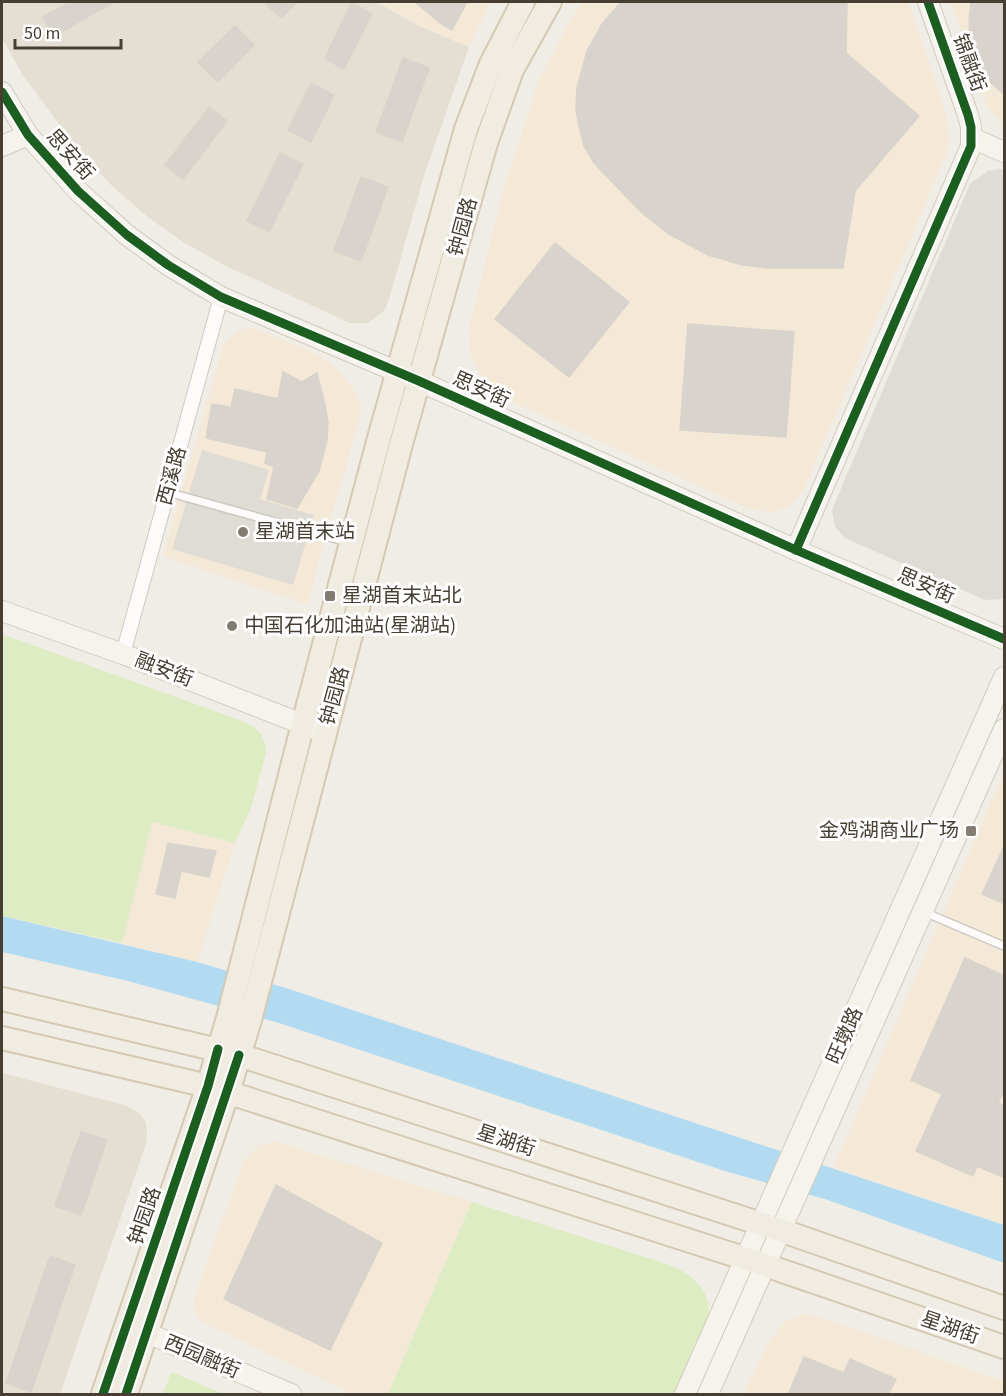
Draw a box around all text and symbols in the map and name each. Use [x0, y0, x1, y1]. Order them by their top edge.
scale bar [15, 12, 122, 50]
text: 50 m [24, 21, 60, 46]
street label: 锦融街 [946, 30, 992, 96]
street label: 思安街 [40, 123, 100, 187]
street label: 钟园路 [442, 194, 484, 260]
street label: 思安街 [448, 365, 514, 415]
street label: 西溪路 [151, 443, 193, 509]
place label: 星湖首末站 [255, 518, 355, 546]
marker: 星湖首末站 [236, 525, 250, 539]
street label: 思安街 [893, 561, 959, 611]
place label: 星湖首末站北 [342, 582, 462, 610]
marker: 星湖首末站北 [323, 589, 337, 603]
place label: 中国石化加油站(星湖站) [244, 612, 456, 640]
marker: 中国石化加油站(星湖站) [225, 619, 239, 633]
street label: 融安街 [131, 646, 197, 694]
street label: 钟园路 [314, 663, 356, 729]
place label: 金鸡湖商业广场 [819, 817, 959, 845]
marker: 金鸡湖商业广场 [964, 824, 978, 838]
street label: 旺墩路 [820, 1003, 870, 1069]
street label: 星湖街 [473, 1118, 539, 1164]
street label: 钟园路 [122, 1183, 168, 1249]
street label: 星湖街 [917, 1305, 983, 1351]
street label: 西园融街 [160, 1328, 244, 1386]

